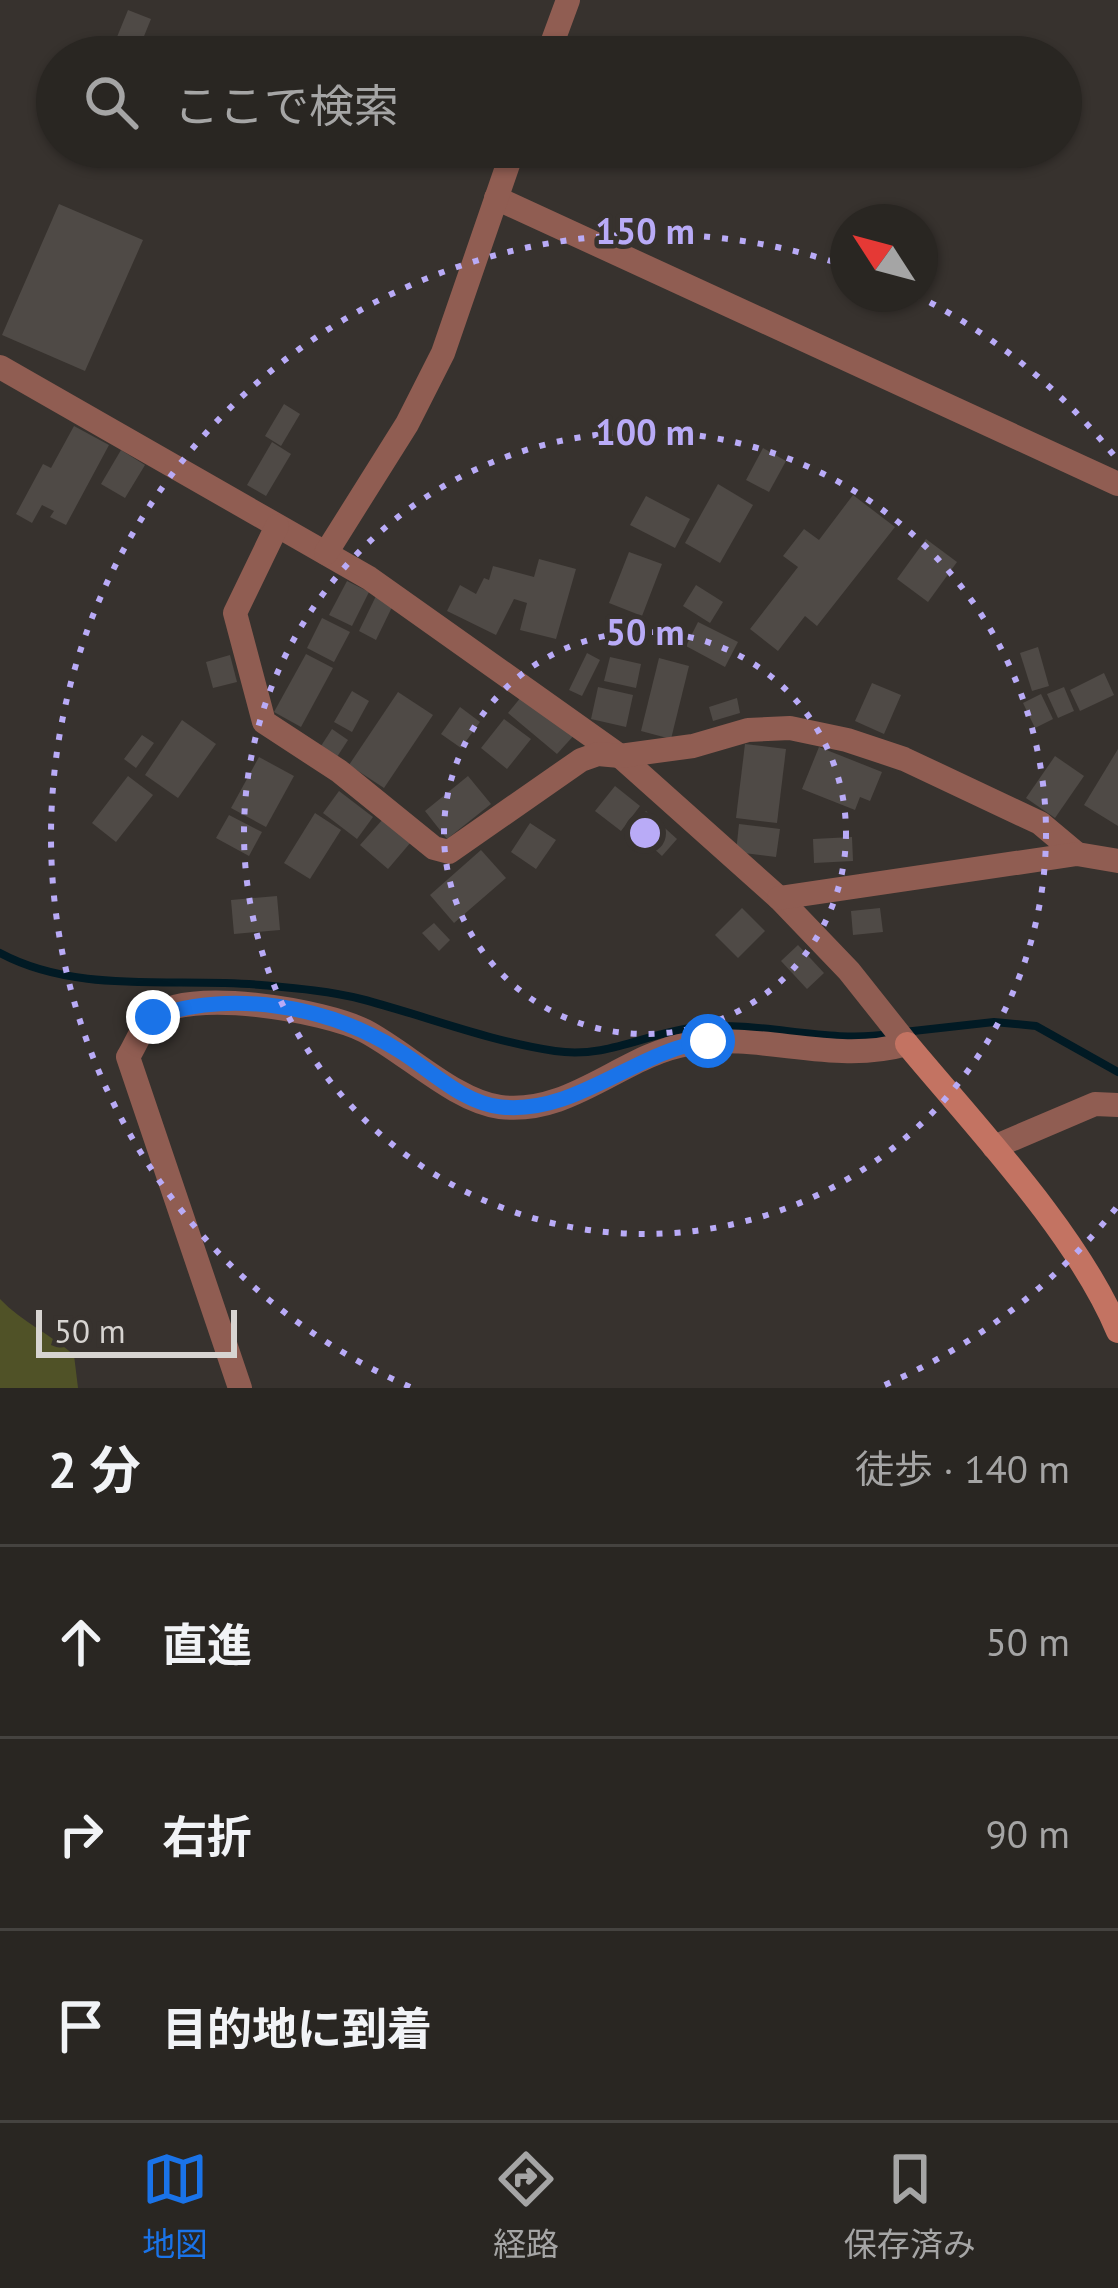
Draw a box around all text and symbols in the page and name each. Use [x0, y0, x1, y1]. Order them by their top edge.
search box [36, 36, 1082, 168]
icon: search [78, 69, 144, 135]
text: ここで検索 [174, 76, 399, 134]
north arrow [830, 204, 938, 312]
text: 150 m [595, 207, 695, 254]
text: 100 m [595, 408, 695, 455]
text: 50 m [606, 608, 684, 655]
centre of rings [624, 812, 666, 854]
route end [126, 990, 180, 1044]
route start [681, 1014, 735, 1068]
scale bar [36, 1304, 237, 1357]
text: 50 m [54, 1309, 126, 1352]
text: 2 分 [48, 1436, 141, 1502]
text: 徒歩 · 140 m [855, 1443, 1070, 1494]
icon: ahead [48, 1609, 114, 1675]
text: 直進 [162, 1615, 252, 1673]
text: 50 m [985, 1616, 1070, 1667]
icon: right [48, 1801, 114, 1867]
text: 右折 [162, 1807, 252, 1865]
text: 90 m [985, 1808, 1070, 1859]
icon: arrive [48, 1993, 114, 2059]
text: 目的地に到着 [162, 1999, 432, 2057]
tab: 地図 [142, 2146, 208, 2266]
tab: 経路 [493, 2146, 559, 2266]
tab: 保存済み [844, 2146, 976, 2266]

